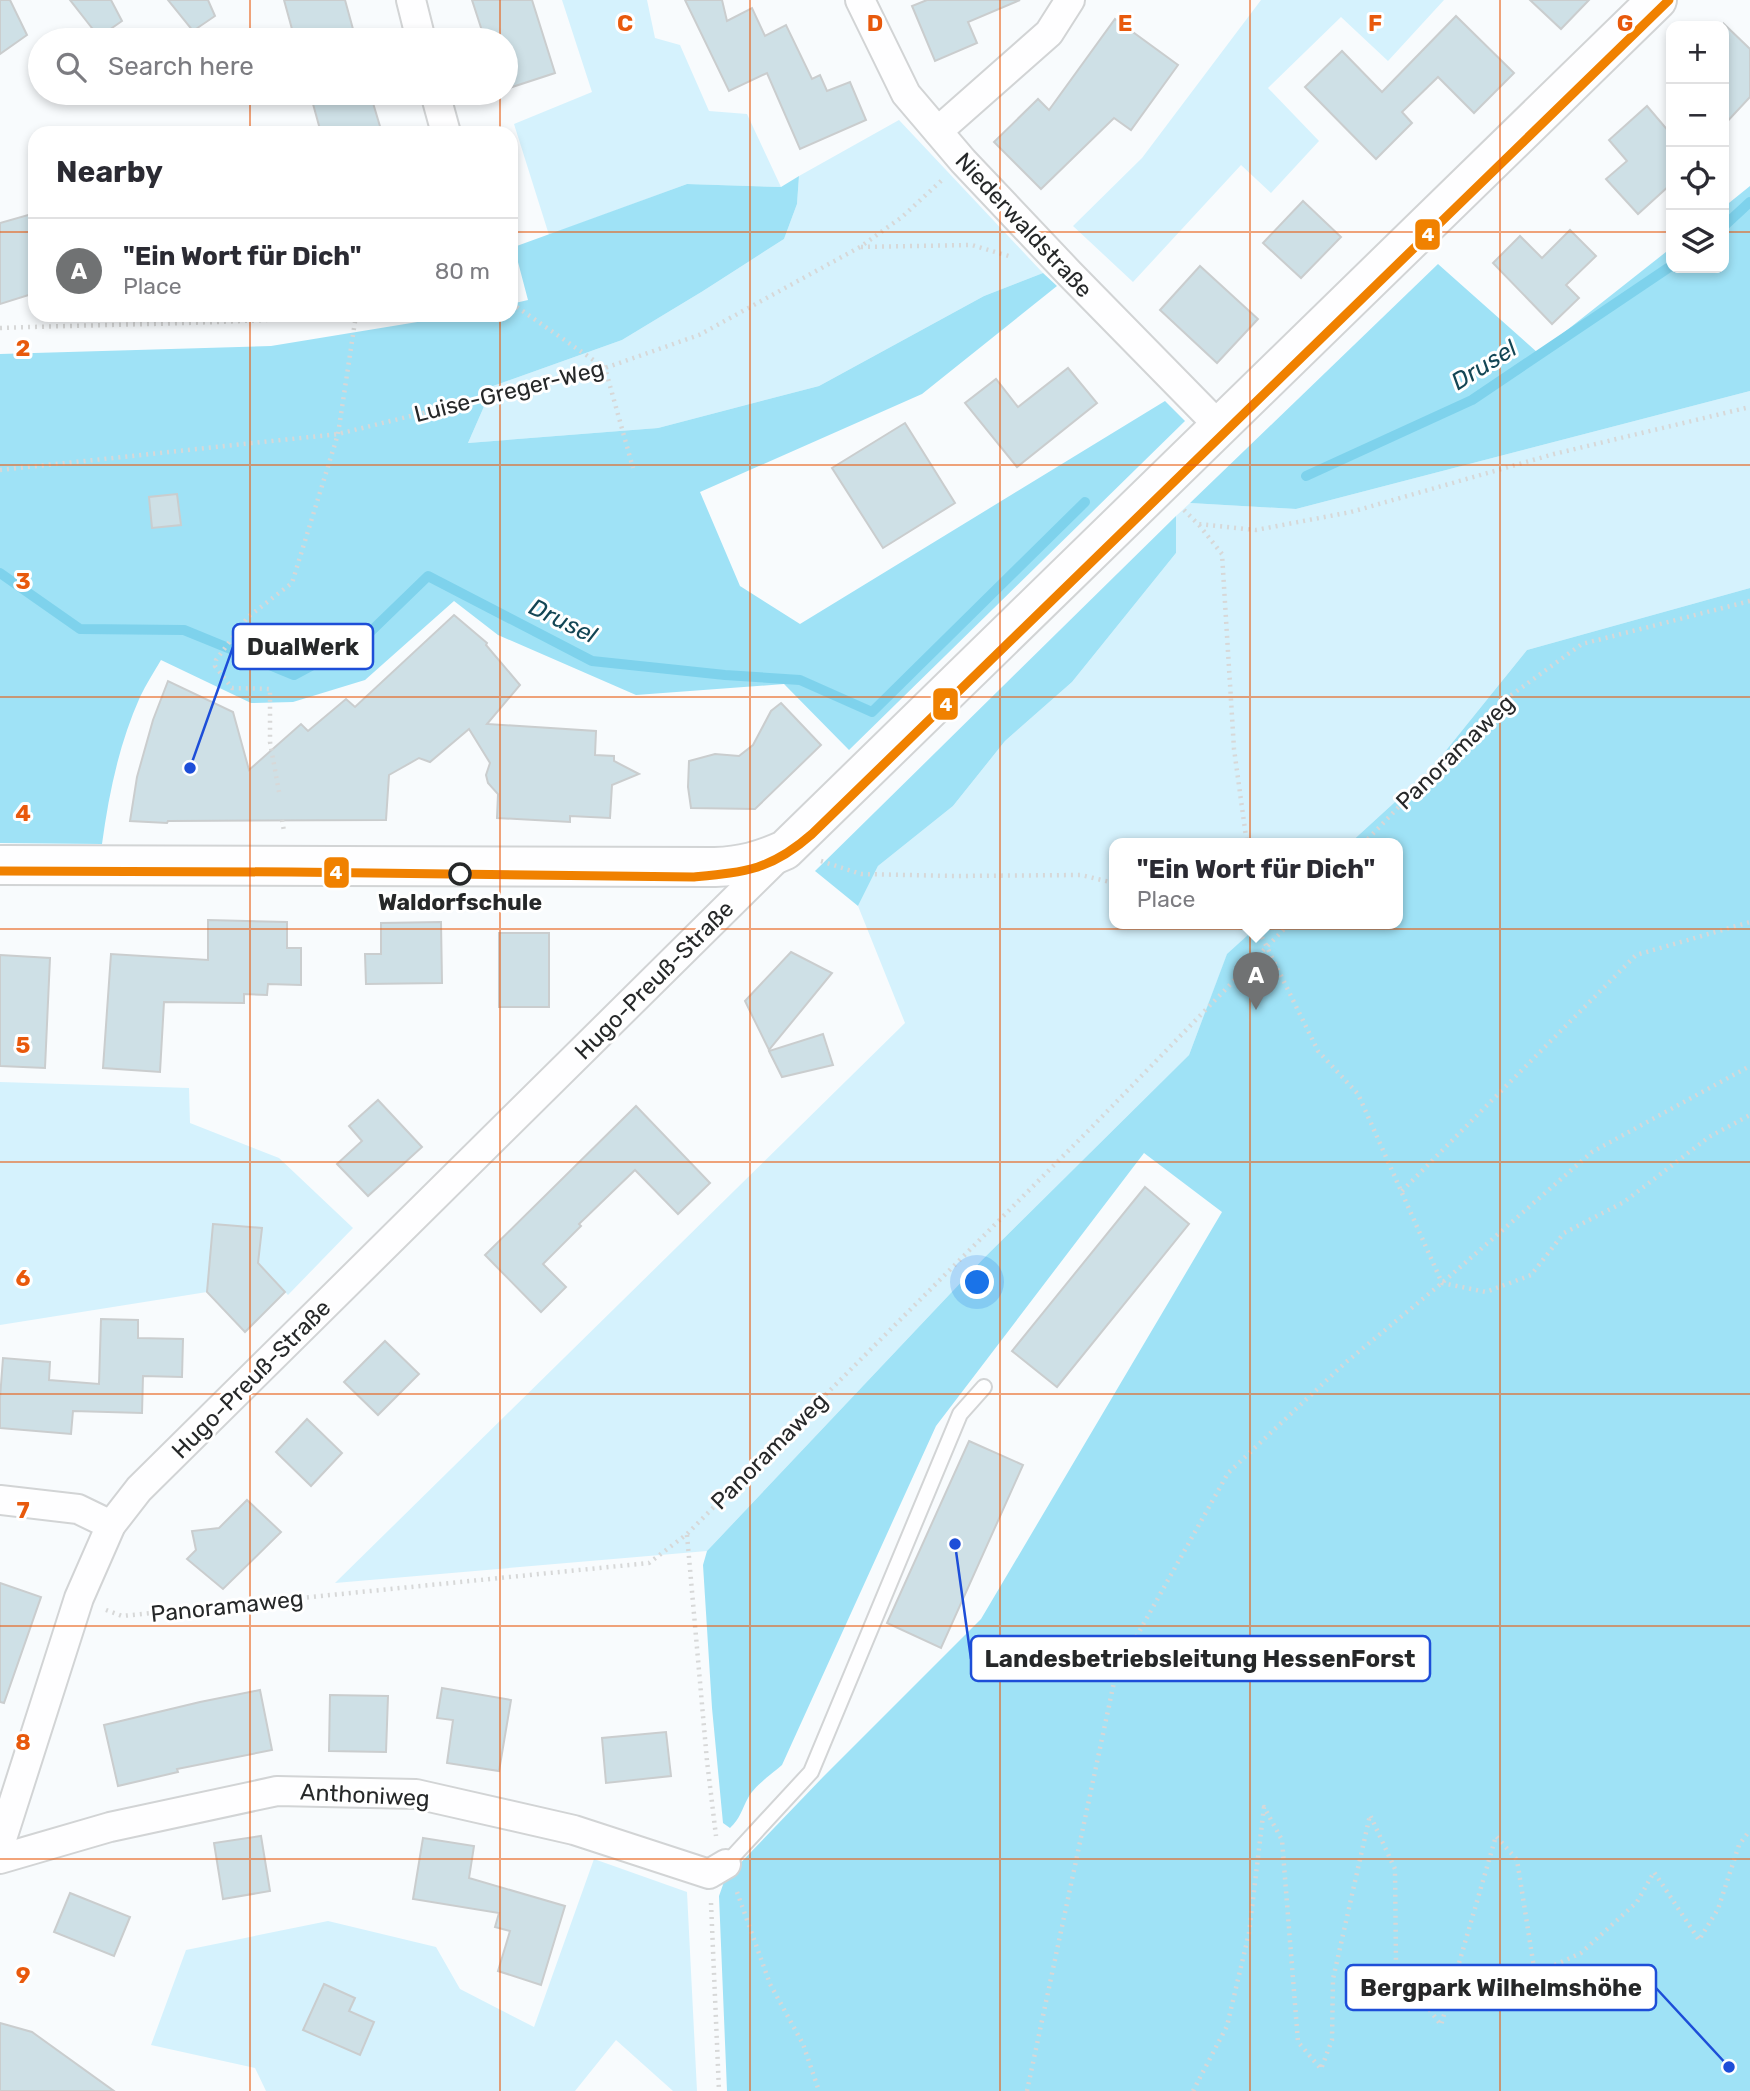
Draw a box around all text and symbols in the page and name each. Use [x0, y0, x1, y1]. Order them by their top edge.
text: C [617, 9, 633, 37]
text: D [867, 9, 883, 37]
text: E [1118, 9, 1132, 37]
text: F [1368, 9, 1382, 37]
text: G [1617, 9, 1633, 37]
map controls [1666, 21, 1729, 273]
button: + [1666, 21, 1729, 84]
search box [28, 28, 518, 105]
icon: search [52, 48, 90, 86]
text: Search here [108, 51, 254, 82]
button: − [1666, 84, 1729, 147]
street label: Niederwaldstraße [950, 147, 1098, 303]
button: locate [1666, 147, 1729, 210]
text: Nearby [56, 154, 163, 190]
button: layers [1666, 210, 1729, 273]
line badge: 4 [1414, 218, 1441, 251]
text: 4 [1422, 223, 1435, 246]
text: "Ein Wort für Dich" [123, 241, 361, 272]
text: A [71, 257, 87, 285]
text: 80 m [435, 257, 490, 285]
text: Place [123, 272, 182, 300]
text: 2 [16, 334, 30, 362]
water label: Drusel [1446, 334, 1523, 396]
street label: Luise-Greger-Weg [411, 354, 607, 428]
text: 3 [15, 567, 31, 595]
water label: Drusel [525, 593, 602, 650]
callout: DualWerk [233, 624, 373, 669]
text: DualWerk [247, 633, 359, 661]
line badge: 4 [932, 687, 959, 721]
street label: Panoramaweg [1390, 689, 1520, 815]
text: 4 [940, 693, 953, 716]
text: 4 [15, 799, 31, 827]
popup [1109, 838, 1403, 929]
text: "Ein Wort für Dich" [1137, 854, 1375, 885]
line badge: 4 [323, 856, 350, 889]
text: 4 [330, 861, 343, 884]
marker: Waldorfschule [449, 863, 471, 885]
text: Place [1137, 885, 1195, 913]
place label: Waldorfschule [378, 888, 542, 916]
street label: Hugo-Preuß-Straße [569, 895, 739, 1065]
pin: A [1233, 952, 1279, 1010]
text: 5 [16, 1031, 31, 1059]
text: 6 [16, 1264, 31, 1292]
your location [960, 1265, 994, 1299]
street label: Hugo-Preuß-Straße [166, 1294, 336, 1464]
street label: Panoramaweg [705, 1387, 833, 1515]
text: 7 [16, 1496, 30, 1524]
street label: Panoramaweg [149, 1584, 305, 1628]
callout: Landesbetriebsleitung HessenForst [971, 1636, 1430, 1681]
text: Landesbetriebsleitung HessenForst [985, 1645, 1415, 1673]
text: 8 [15, 1728, 31, 1756]
street label: Anthoniweg [300, 1778, 430, 1812]
text: 9 [16, 1961, 30, 1989]
callout: Bergpark Wilhelmshöhe [1346, 1965, 1656, 2010]
text: Bergpark Wilhelmshöhe [1360, 1974, 1642, 2002]

